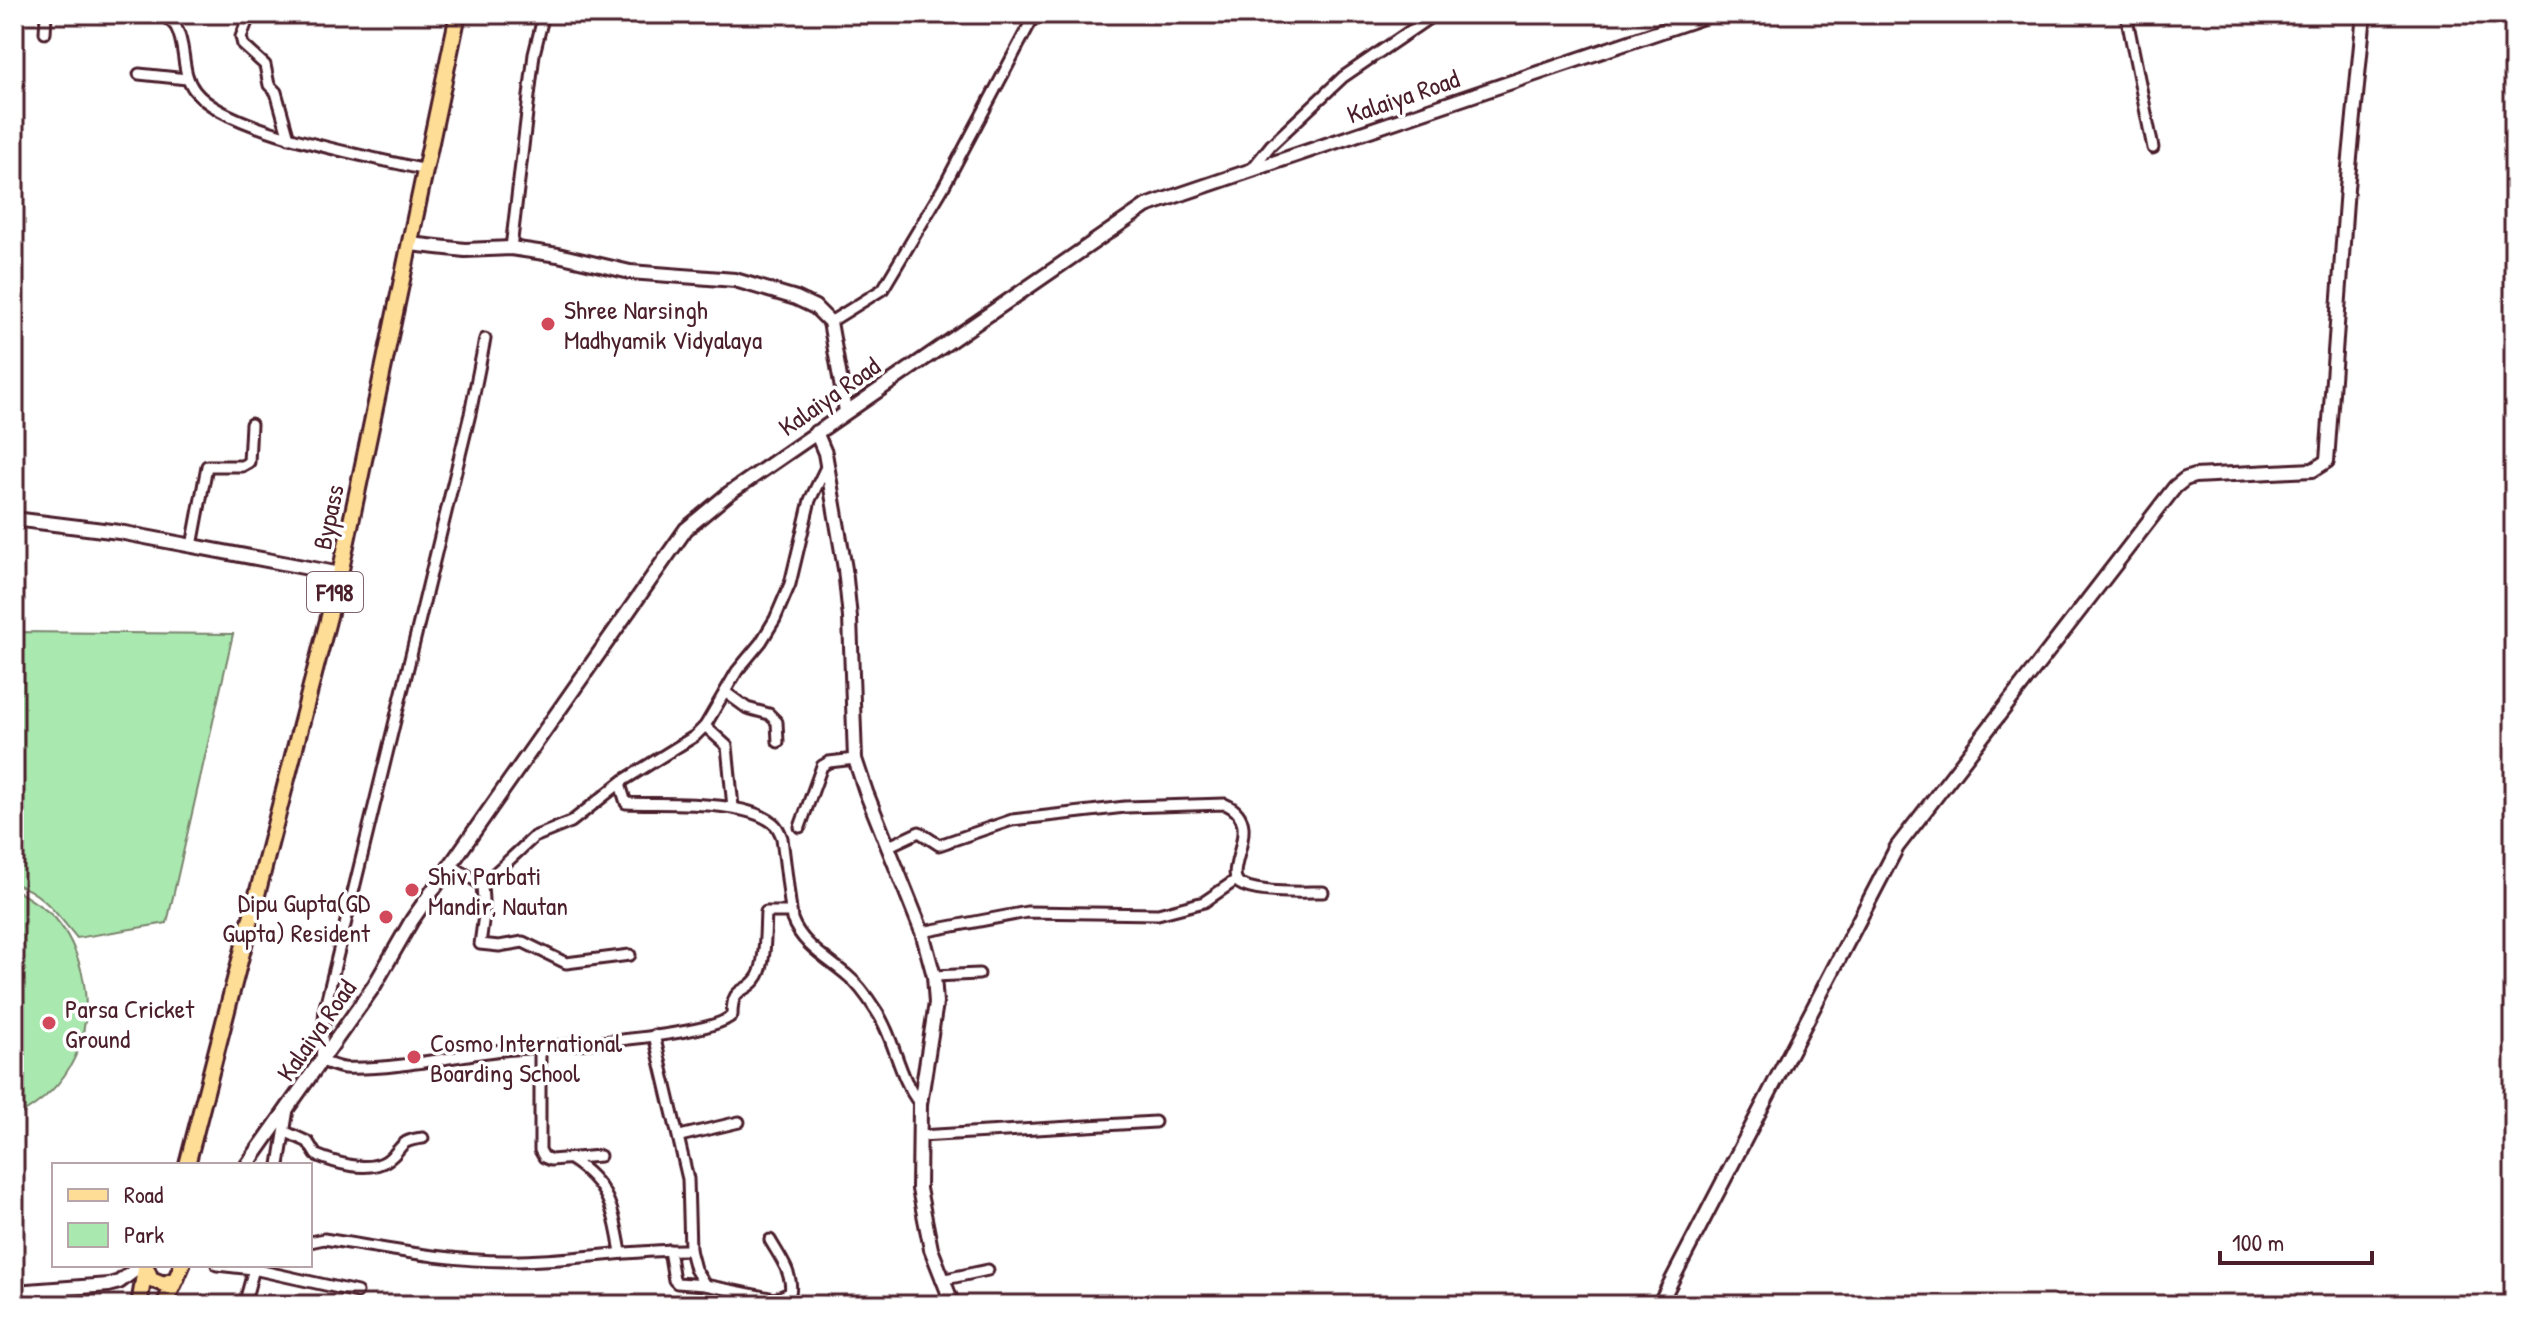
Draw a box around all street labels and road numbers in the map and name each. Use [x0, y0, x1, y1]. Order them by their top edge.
street label: Kalaiya Road [1342, 60, 1464, 132]
street label: Kalaiya Road [771, 348, 887, 444]
street label: Bypass [304, 481, 352, 553]
road number: F198 [307, 572, 363, 612]
street label: Kalaiya Road [268, 972, 364, 1088]

